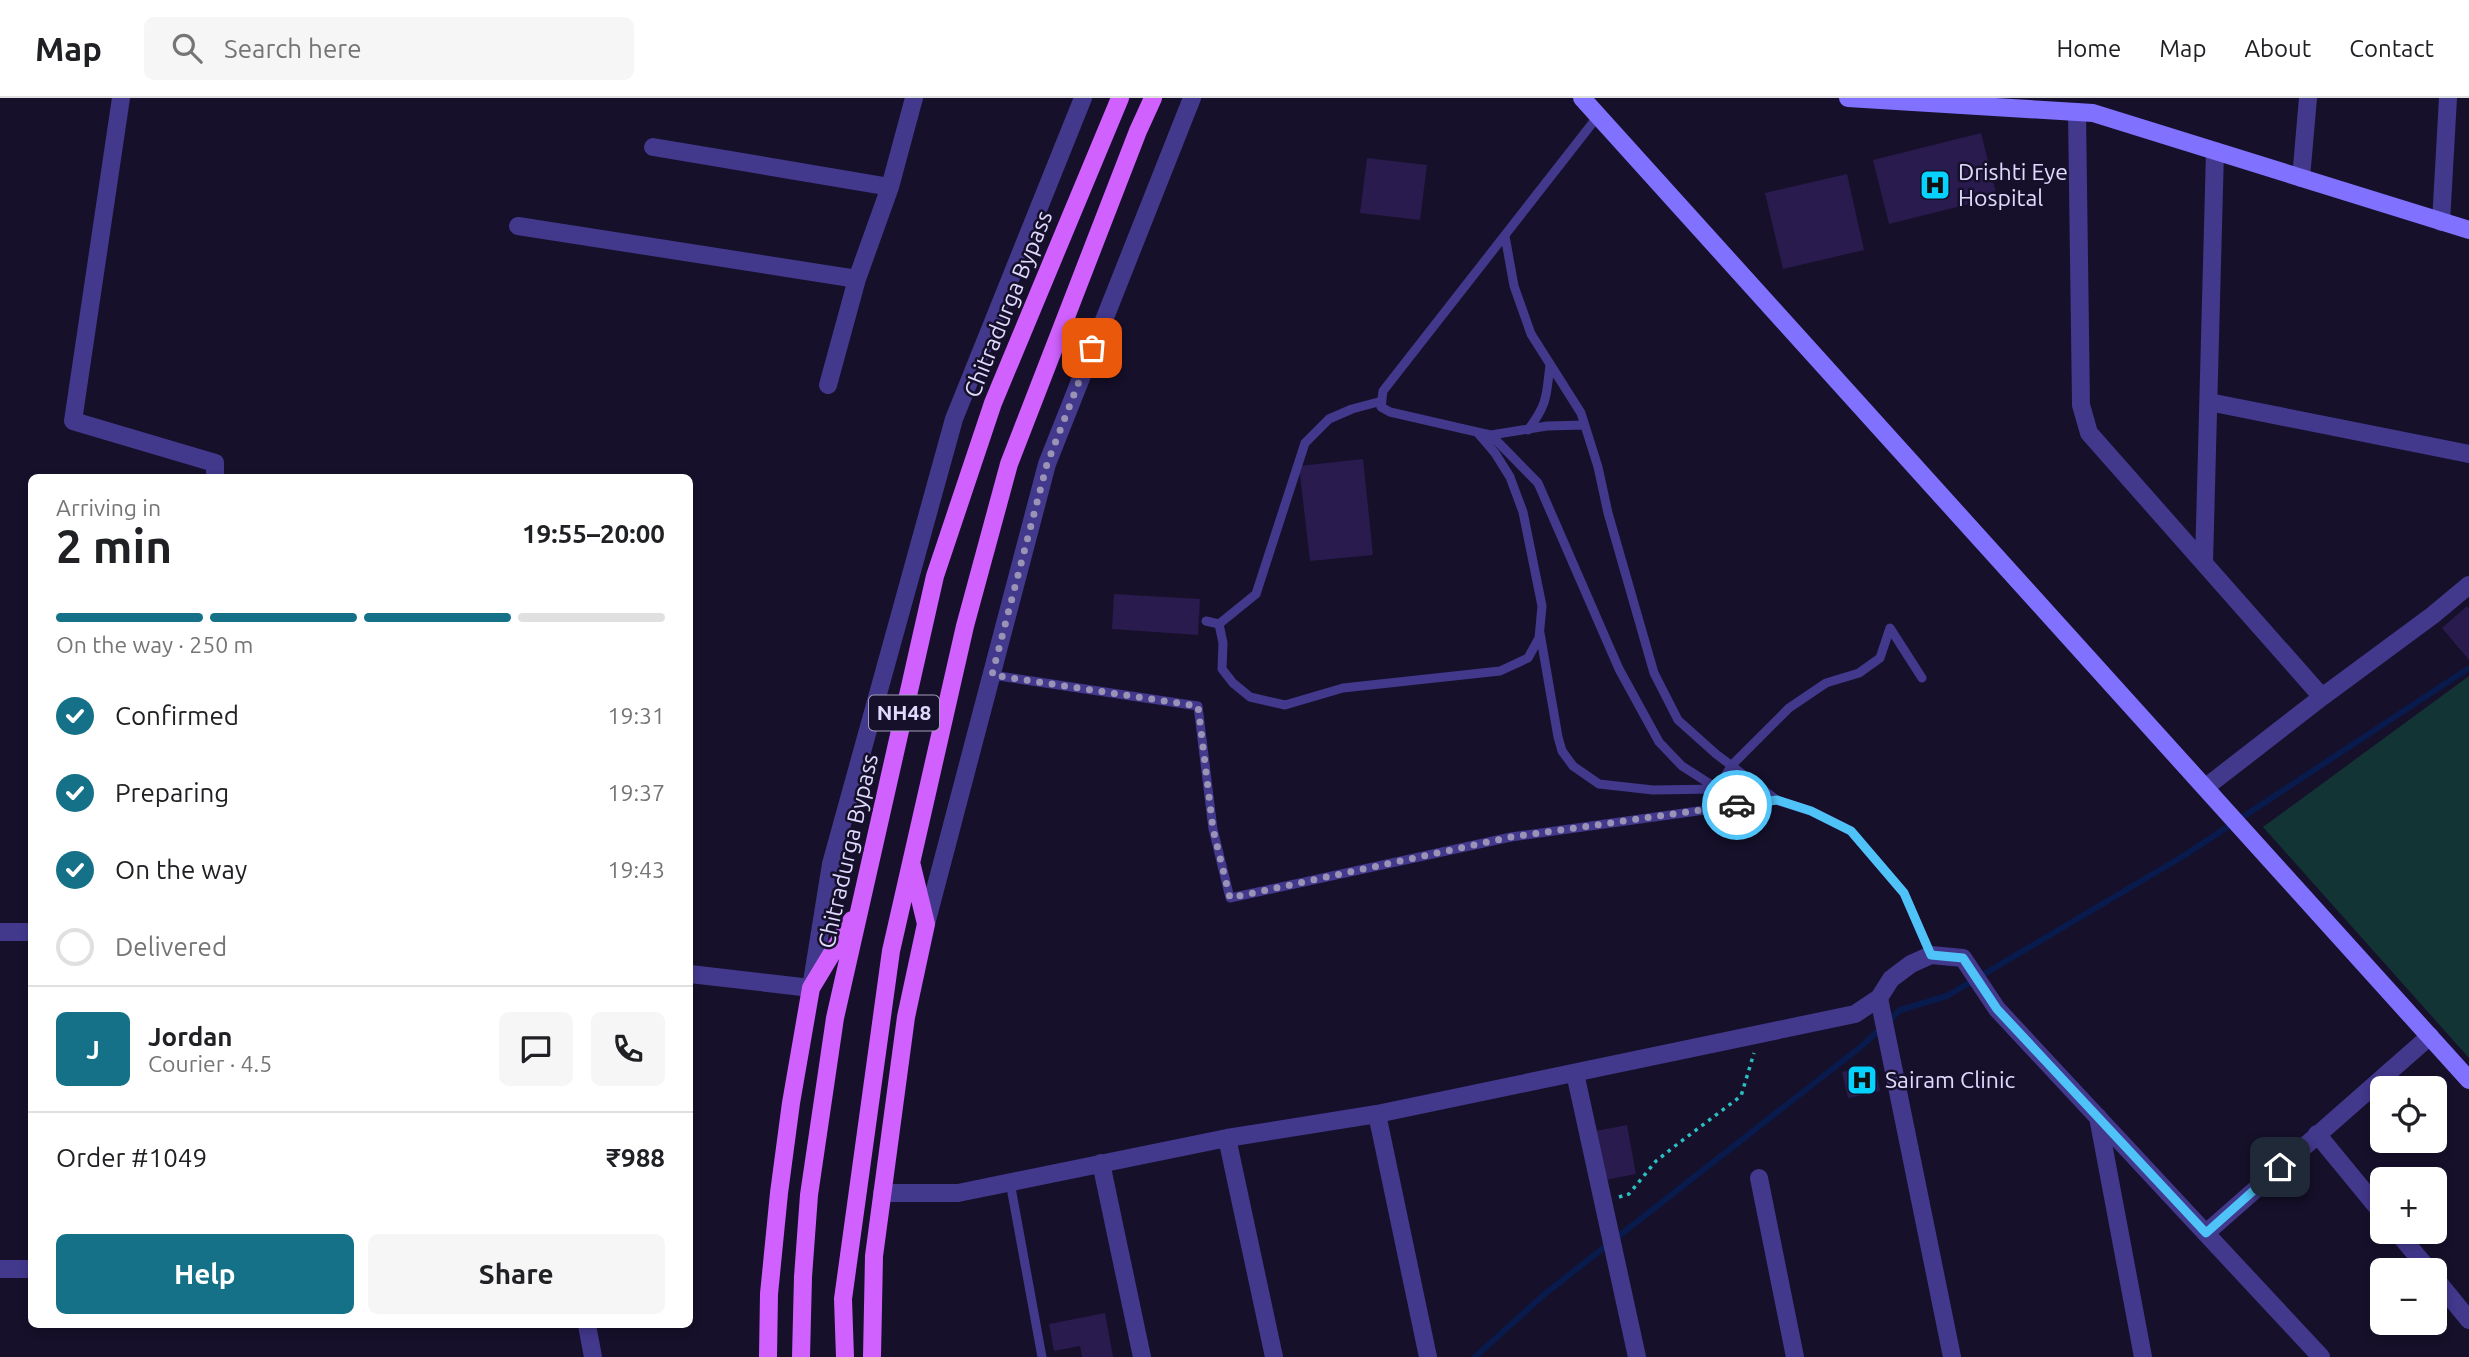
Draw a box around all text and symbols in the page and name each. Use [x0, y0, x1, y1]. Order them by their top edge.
search box [144, 17, 634, 80]
icon: search [168, 29, 206, 67]
text: Map [35, 30, 102, 67]
text: Search here [224, 34, 362, 63]
text: Home [2056, 35, 2121, 62]
text: Map [2159, 35, 2206, 62]
text: About [2244, 35, 2311, 62]
text: Contact [2349, 35, 2434, 62]
place label: Drishti Eye Hospital [1958, 159, 2068, 210]
hospital icon: Drishti Eye Hospital [1918, 168, 1952, 202]
street label: Chitradurga Bypass [959, 207, 1056, 401]
pin [1062, 318, 1122, 378]
icon: bag [1073, 329, 1111, 367]
text: Arriving in [56, 495, 161, 520]
text: 19:55–20:00 [522, 519, 665, 548]
text: 2 min [56, 520, 172, 572]
text: On the way · 250 m [56, 632, 253, 657]
road number: NH48 [869, 696, 939, 730]
icon: check [56, 697, 94, 735]
text: Confirmed [115, 701, 239, 730]
text: 19:31 [607, 703, 665, 728]
street label: Chitradurga Bypass [813, 751, 882, 951]
courier [1702, 770, 1772, 840]
icon: check [56, 774, 94, 812]
text: Preparing [115, 778, 229, 807]
text: 19:37 [607, 780, 665, 805]
icon: car [1718, 786, 1756, 824]
icon: check [56, 851, 94, 889]
text: On the way [115, 855, 247, 884]
text: 19:43 [607, 857, 665, 882]
text: Delivered [115, 932, 227, 961]
button: chat [499, 1012, 573, 1086]
button: phone [591, 1012, 665, 1086]
text: Jordan [148, 1022, 233, 1051]
text: J [86, 1035, 100, 1064]
text: Courier · 4.5 [148, 1051, 272, 1076]
hospital icon: Sairam Clinic [1845, 1063, 1879, 1097]
place label: Sairam Clinic [1885, 1067, 2016, 1092]
map controls [2370, 1076, 2447, 1335]
button: locate [2370, 1076, 2447, 1153]
pin [2250, 1137, 2310, 1197]
text: Order #1049 [56, 1143, 207, 1172]
text: ₹988 [606, 1143, 665, 1172]
icon: home [2261, 1148, 2299, 1186]
button: + [2370, 1167, 2447, 1244]
button: Help [56, 1234, 354, 1314]
button: Share [368, 1234, 665, 1314]
button: − [2370, 1258, 2447, 1335]

